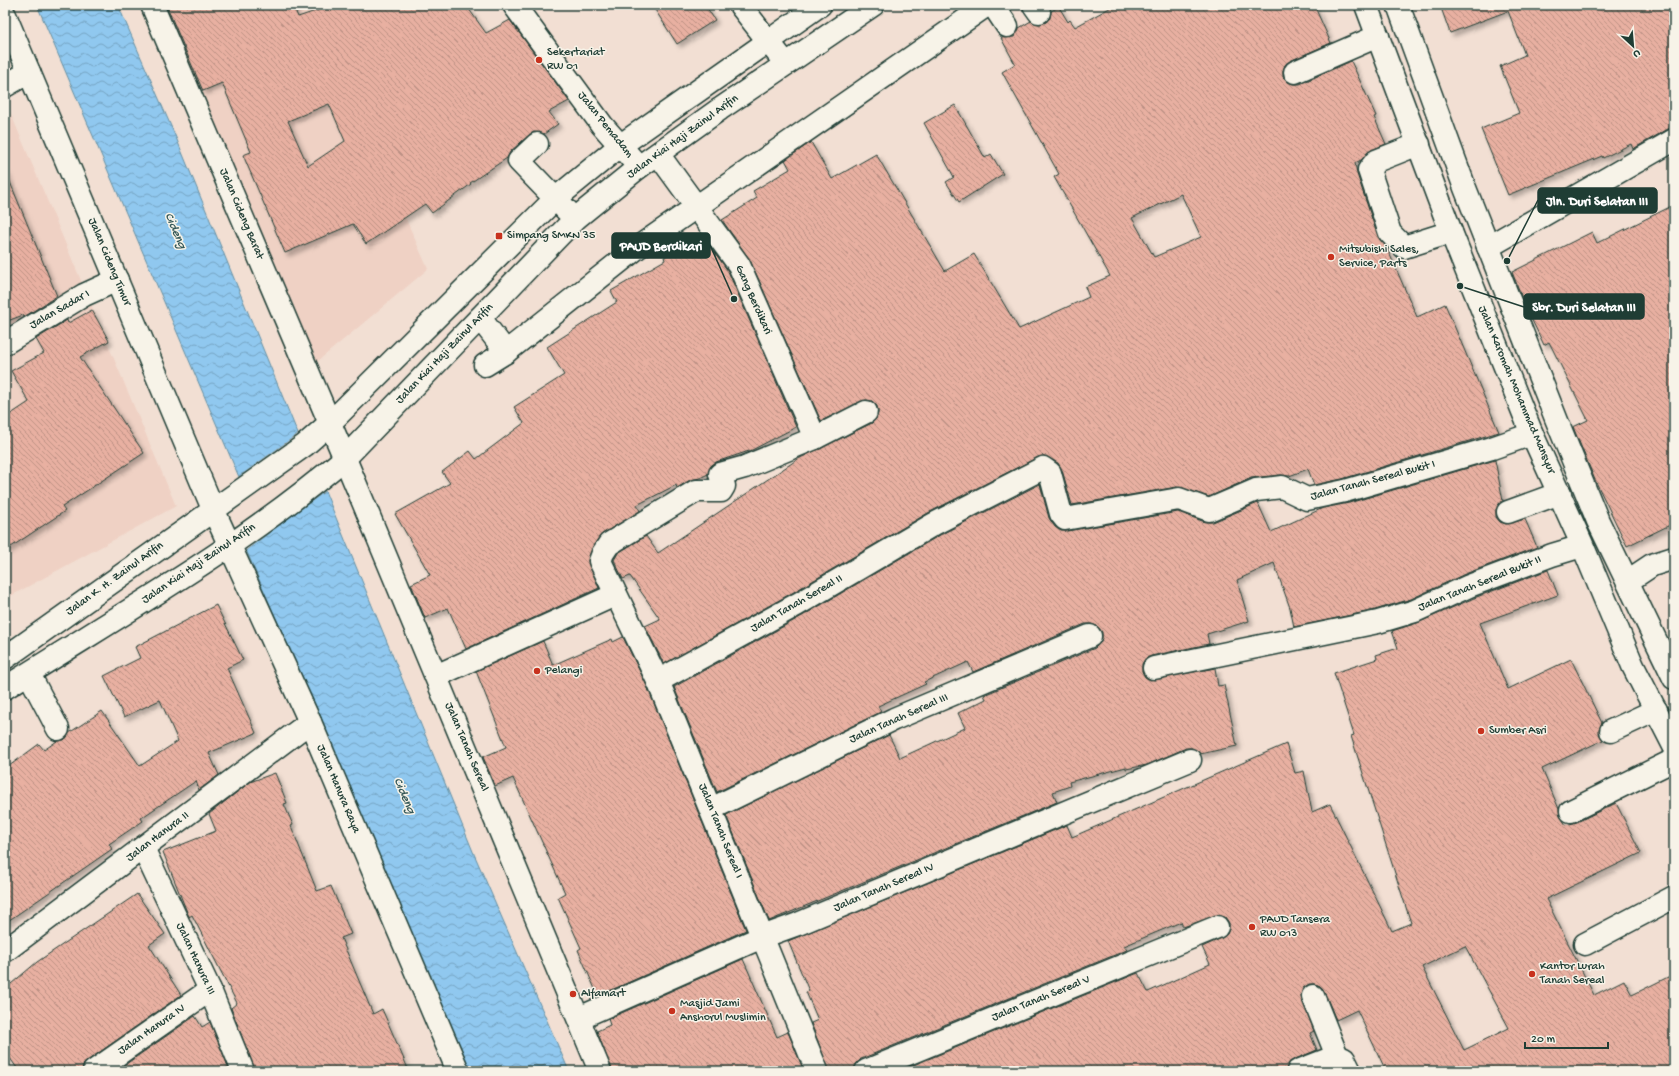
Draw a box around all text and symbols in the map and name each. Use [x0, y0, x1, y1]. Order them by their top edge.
north arrow [1613, 26, 1653, 66]
place label: Sekertariat RW 01 [547, 46, 606, 74]
text: U [1630, 46, 1642, 60]
marker: Sekertariat RW 01 [534, 55, 544, 65]
street label: Jalan Pemadam [574, 89, 636, 161]
street label: Jalan Kiai Haji Zainul Arifin [625, 92, 742, 182]
street label: Jalan Cideng Barat [216, 167, 267, 262]
callout: Jln. Duri Selatan III [1538, 188, 1657, 213]
text: Jln. Duri Selatan III [1545, 195, 1648, 210]
water label: Cideng [161, 211, 190, 253]
street label: Jalan Cideng Timur [84, 216, 135, 310]
place label: Simpang SMKN 35 [507, 229, 595, 243]
marker: Simpang SMKN 35 [494, 231, 504, 241]
callout: PAUD Berdikari [612, 233, 710, 258]
text: PAUD Berdikari [619, 240, 703, 255]
place label: Mitsubishi Sales, Service, Parts [1339, 243, 1419, 271]
marker: Mitsubishi Sales, Service, Parts [1326, 252, 1336, 262]
street label: Gang Berdikari [731, 263, 775, 337]
street label: Jalan Sadar I [28, 287, 93, 333]
callout: Sbr. Duri Selatan III [1524, 294, 1644, 319]
street label: Jalan Kiai Haji Zainul Arifin [393, 301, 497, 407]
text: Sbr. Duri Selatan III [1532, 301, 1636, 316]
street label: Jalan Karomah Mohammad Mansyur [1474, 304, 1559, 478]
street label: Jalan Tanah Sereal Bukit I [1309, 458, 1437, 504]
street label: Jalan Kiai Haji Zainul Arifin [139, 520, 259, 607]
street label: Jalan K. H. Zainul Arifin [63, 539, 167, 619]
street label: Jalan Tanah Sereal Bukit II [1416, 553, 1544, 615]
street label: Jalan Tanah Sereal II [749, 572, 846, 636]
place label: Pelangi [544, 664, 583, 678]
marker: Pelangi [532, 666, 542, 676]
street label: Jalan Tanah Sereal III [847, 691, 951, 747]
street label: Jalan Tanah Sereal [441, 700, 491, 794]
place label: Sumber Asri [1489, 724, 1547, 738]
marker: Sumber Asri [1476, 726, 1486, 736]
street label: Jalan Hanura Raya [313, 743, 363, 836]
water label: Cideng [390, 776, 419, 818]
street label: Jalan Tanah Sereal I [695, 782, 745, 881]
street label: Jalan Hanura II [124, 809, 192, 865]
street label: Jalan Tanah Sereal IV [832, 860, 937, 915]
place label: PAUD Tansera RW 013 [1259, 913, 1330, 941]
street label: Jalan Hanura III [172, 921, 218, 997]
marker: PAUD Tansera RW 013 [1247, 922, 1257, 932]
place label: Kantor Lurah Tanah Sereal [1539, 960, 1605, 988]
marker: Kantor Lurah Tanah Sereal [1527, 969, 1537, 979]
street label: Jalan Tanah Sereal V [990, 973, 1093, 1025]
place label: Alfamart [581, 987, 626, 1001]
marker: Alfamart [568, 989, 578, 999]
place label: Masjid Jami Anshorul Muslimin [680, 997, 766, 1025]
street label: Jalan Hanura IV [116, 1001, 189, 1058]
marker: Masjid Jami Anshorul Muslimin [667, 1006, 677, 1016]
scale bar [1525, 1024, 1608, 1050]
text: 20 m [1531, 1033, 1556, 1047]

